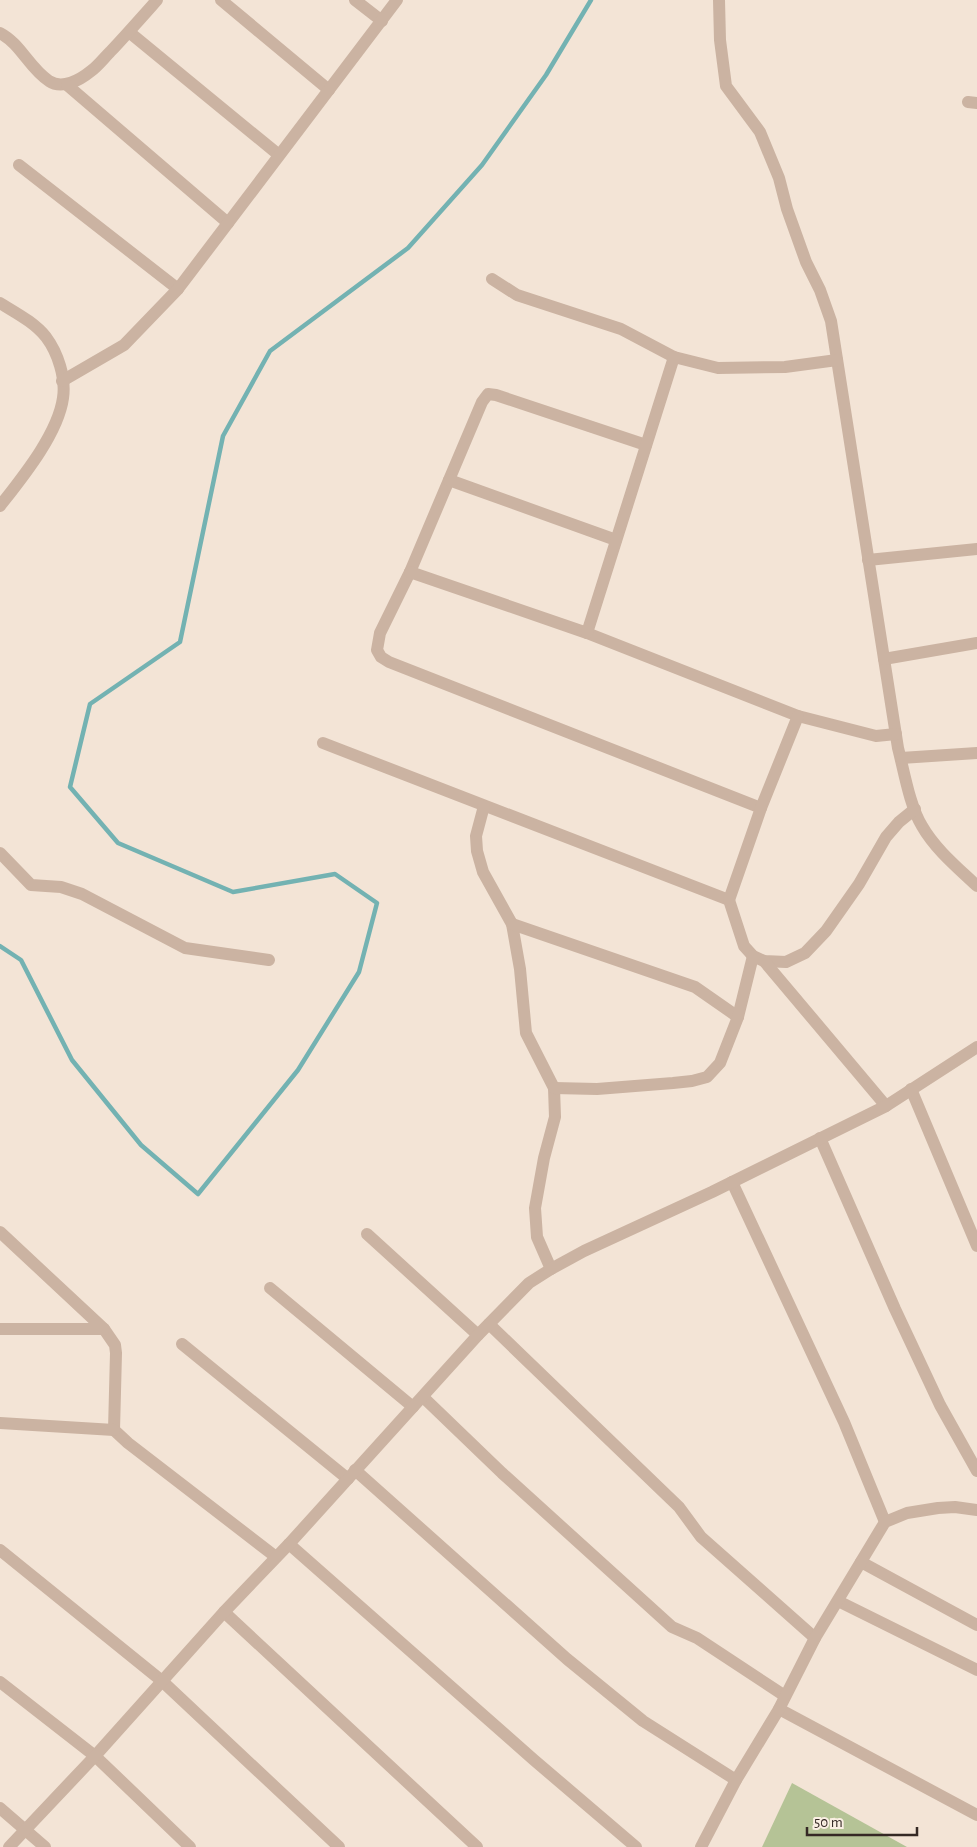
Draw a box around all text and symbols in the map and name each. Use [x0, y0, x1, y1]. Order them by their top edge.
scale bar [807, 1804, 917, 1836]
text: 50 m [814, 1815, 843, 1830]

